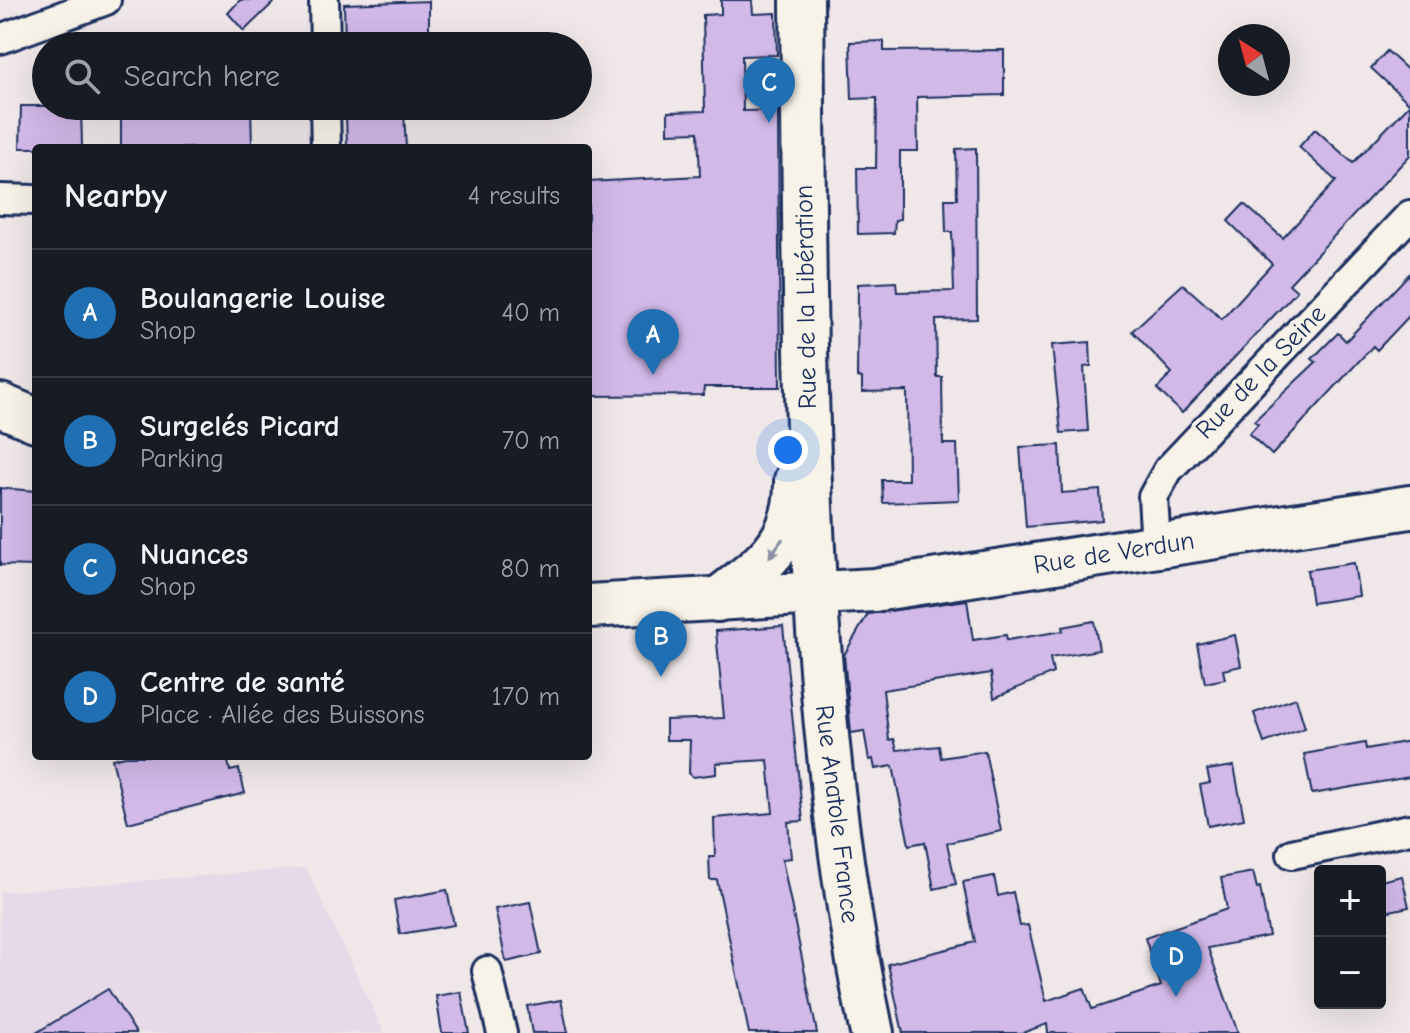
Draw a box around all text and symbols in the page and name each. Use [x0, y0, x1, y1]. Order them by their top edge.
north arrow [1218, 24, 1290, 96]
search box [32, 32, 592, 120]
icon: search [60, 54, 104, 98]
pin: C [743, 57, 795, 123]
text: Search here [124, 59, 280, 94]
text: Nearby [64, 176, 167, 216]
text: 4 results [468, 181, 560, 211]
street label: Rue de la Libération [789, 185, 823, 409]
text: Boulangerie Louise [140, 281, 385, 316]
text: A [83, 298, 97, 328]
text: 40 m [501, 298, 560, 328]
street label: Rue de la Seine [1190, 299, 1332, 445]
pin: A [627, 309, 679, 375]
text: Shop [140, 316, 196, 346]
text: Surgelés Picard [140, 409, 340, 444]
text: B [82, 426, 98, 456]
text: 70 m [502, 426, 560, 456]
your location [768, 430, 808, 470]
text: Parking [140, 444, 224, 474]
street label: Rue de Verdun [1031, 525, 1197, 581]
text: Nuances [140, 537, 248, 572]
one-way arrow [768, 537, 784, 559]
text: C [82, 554, 98, 584]
text: 80 m [501, 554, 560, 584]
text: Shop [140, 572, 196, 602]
pin: B [635, 611, 687, 677]
text: Centre de santé [140, 665, 345, 700]
text: D [82, 682, 98, 712]
text: 170 m [491, 682, 560, 712]
text: Place · Allée des Buissons [140, 700, 425, 730]
street label: Rue Anatole France [809, 703, 865, 925]
map controls [1314, 865, 1386, 1009]
button: + [1314, 865, 1386, 937]
pin: D [1150, 931, 1202, 997]
button: − [1314, 937, 1386, 1009]

